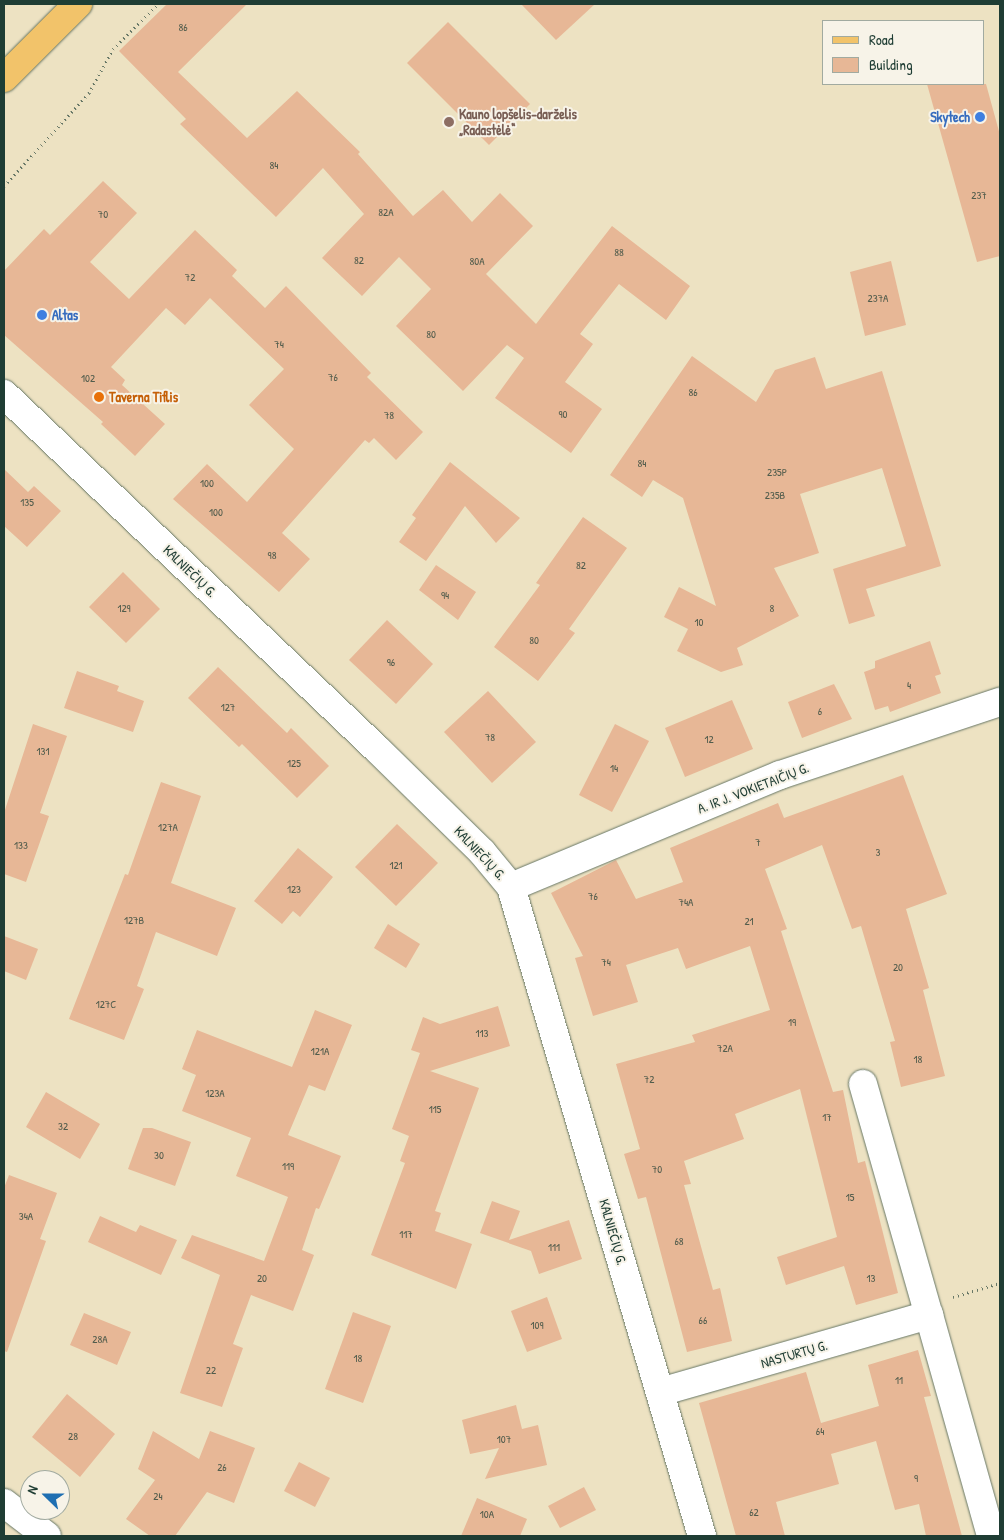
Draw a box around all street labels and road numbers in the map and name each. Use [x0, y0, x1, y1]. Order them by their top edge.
street label: KALNIEČIŲ G. [160, 541, 220, 601]
street label: A. IR J. VOKIETAIČIŲ G. [695, 759, 811, 817]
street label: KALNIEČIŲ G. [451, 822, 509, 884]
street label: KALNIEČIŲ G. [596, 1197, 630, 1267]
street label: NASTURTŲ G. [759, 1336, 829, 1372]

